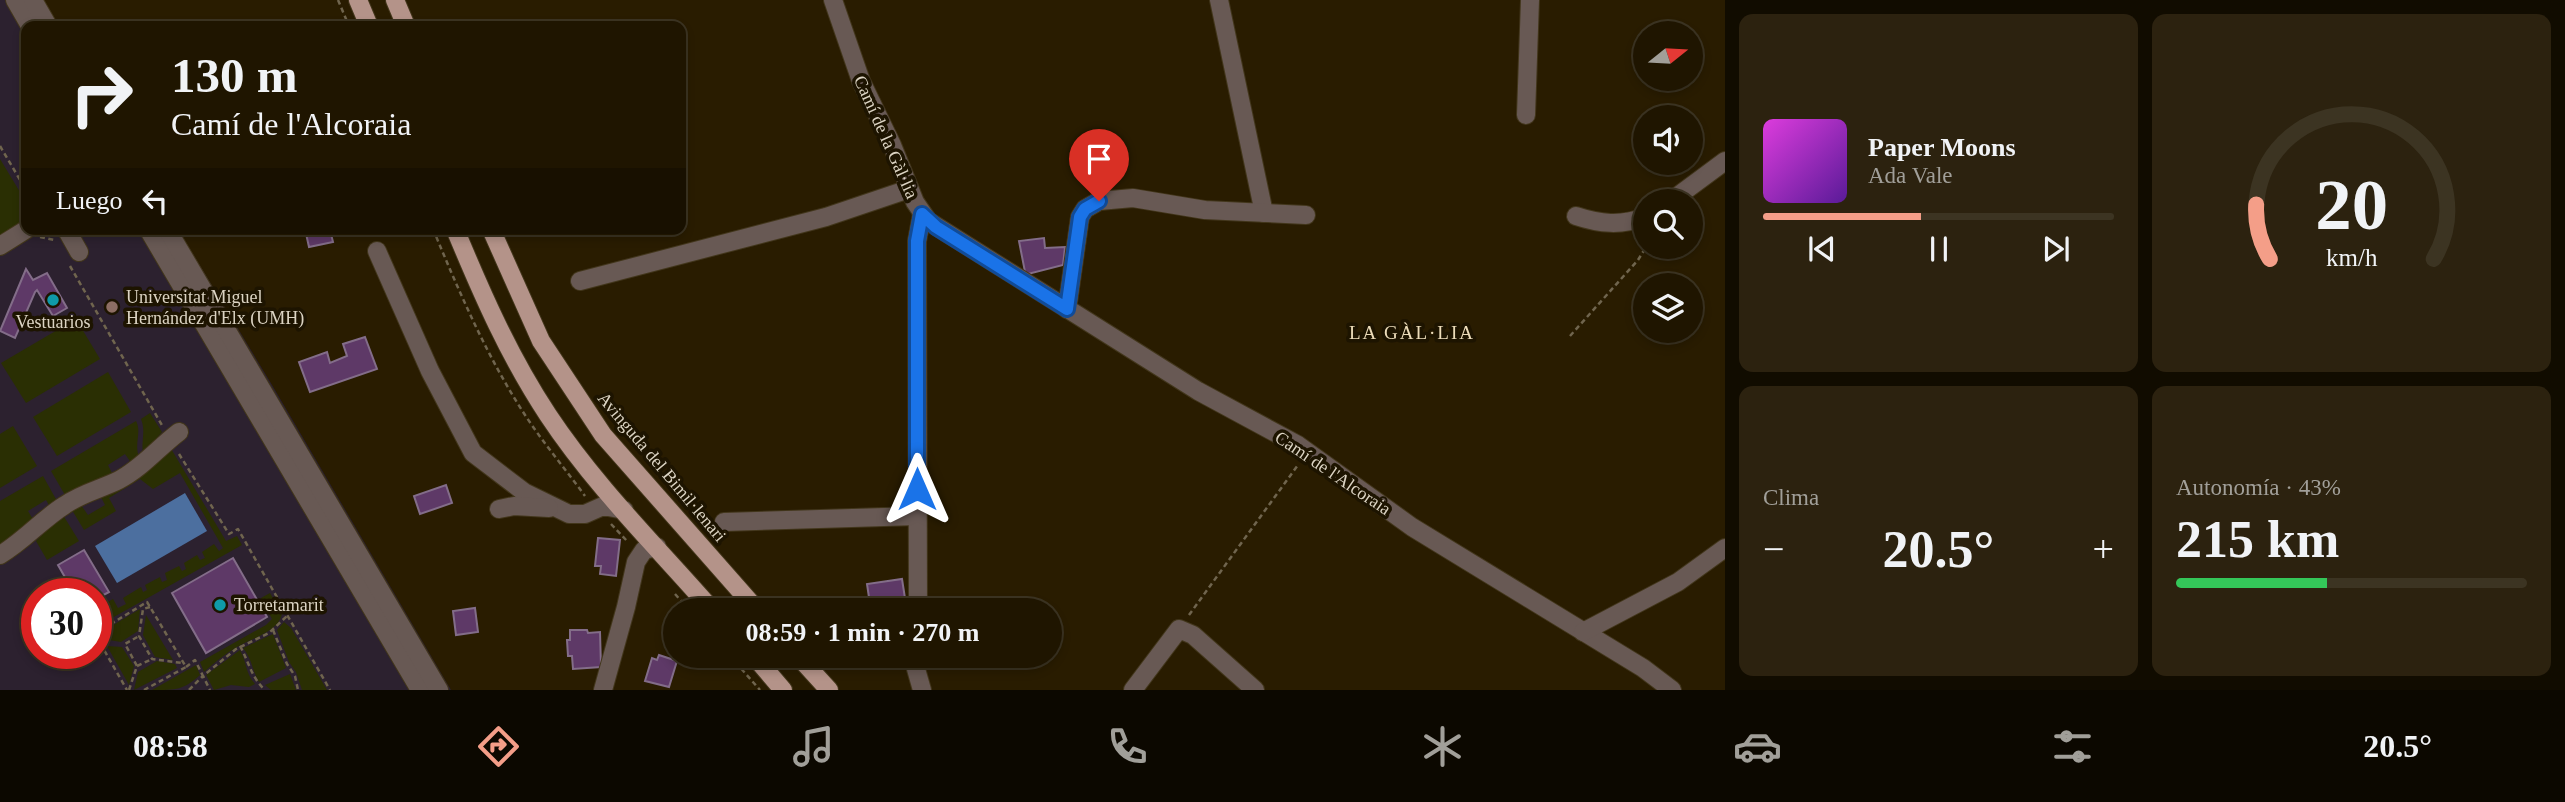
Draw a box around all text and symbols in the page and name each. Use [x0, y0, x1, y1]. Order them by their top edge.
north arrow [1633, 21, 1703, 91]
map controls [1633, 21, 1703, 343]
text: 130 m [171, 48, 298, 103]
icon: right [56, 49, 147, 140]
street label: Camí de la Gàl·lia [850, 72, 922, 202]
button: sound [1633, 105, 1703, 175]
text: Camí de l'Alcoraia [171, 106, 411, 142]
pin [1069, 129, 1129, 201]
text: Paper Moons [1868, 133, 2016, 162]
icon: arrive [1080, 140, 1118, 178]
text: Ada Vale [1868, 163, 1953, 188]
text: 20 [2315, 165, 2388, 246]
icon: left [136, 182, 174, 220]
text: Luego [56, 186, 122, 215]
button: search [1633, 189, 1703, 259]
icon: previous [1803, 230, 1841, 268]
icon: pause [1920, 230, 1958, 268]
icon: next [2037, 230, 2075, 268]
text: km/h [2326, 244, 2378, 271]
button: layers [1633, 273, 1703, 343]
place label: Universitat Miguel Hernández d'Elx (UMH) [126, 287, 304, 329]
marker: Vestuarios [45, 292, 61, 308]
marker: Universitat Miguel Hernández d'Elx (UMH) [104, 299, 120, 315]
place label: Vestuarios [16, 312, 91, 332]
district label: LA GÀL·LIA [1349, 322, 1475, 343]
street label: Avinguda del Bimil·lenari [594, 388, 730, 546]
street label: Camí de l'Alcoraia [1271, 427, 1395, 519]
position arrow [880, 452, 954, 526]
text: Autonomía · 43% [2176, 475, 2341, 500]
text: Clima [1763, 485, 1819, 510]
text: 215 km [2176, 511, 2339, 568]
text: 20.5° [1883, 521, 1994, 578]
text: − [1763, 528, 1784, 570]
text: + [2093, 528, 2114, 570]
speed limit sign: 30 [21, 578, 112, 669]
place label: Torretamarit [234, 595, 324, 615]
marker: Torretamarit [212, 597, 228, 613]
text: 08:59 · 1 min · 270 m [746, 618, 980, 647]
icon: directions [474, 722, 523, 771]
icon: music [789, 722, 838, 771]
icon: phone [1103, 722, 1152, 771]
icon: climate [1418, 722, 1467, 771]
icon: car [1733, 722, 1782, 771]
icon: filters [2048, 722, 2097, 771]
text: 08:58 [133, 728, 208, 764]
text: 20.5° [2363, 728, 2432, 764]

